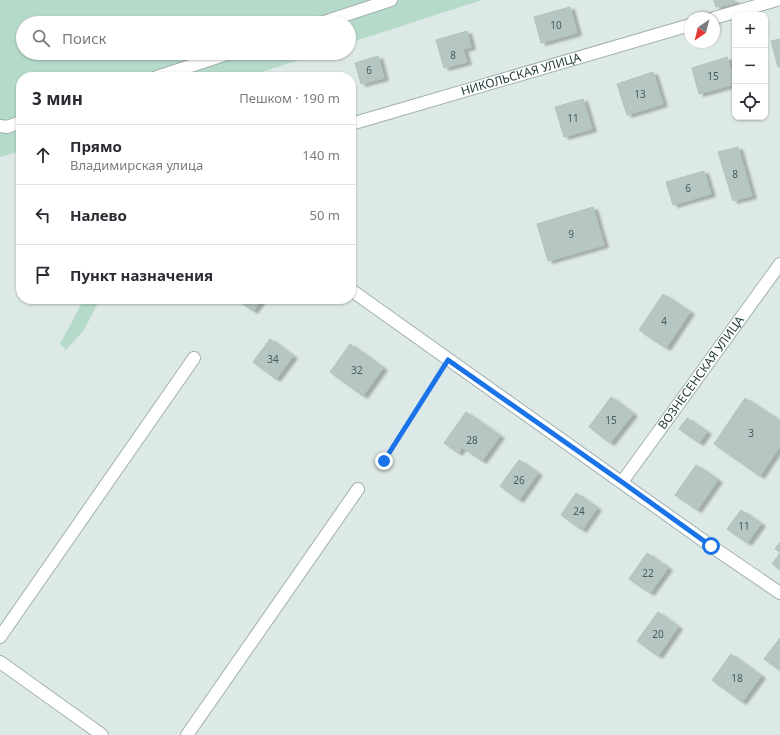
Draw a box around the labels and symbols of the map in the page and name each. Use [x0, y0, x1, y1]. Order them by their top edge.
north arrow [684, 12, 720, 48]
house number: 10 [550, 18, 562, 32]
house number: 8 [450, 48, 456, 62]
street label: НИКОЛЬСКАЯ УЛИЦА [459, 48, 583, 99]
house number: 6 [366, 63, 372, 77]
house number: 15 [707, 69, 719, 83]
house number: 13 [634, 87, 646, 101]
house number: 11 [567, 111, 579, 125]
house number: 8 [732, 167, 738, 181]
house number: 6 [685, 181, 691, 195]
house number: 9 [568, 227, 574, 241]
street label: ВОЗНЕСЕНСКАЯ УЛИЦА [654, 312, 748, 433]
house number: 4 [661, 314, 667, 328]
house number: 34 [267, 352, 279, 366]
house number: 32 [351, 363, 363, 377]
house number: 15 [605, 413, 617, 427]
house number: 3 [748, 426, 754, 440]
house number: 28 [466, 433, 478, 447]
route end [375, 452, 393, 470]
house number: 26 [513, 473, 525, 487]
house number: 24 [573, 504, 585, 518]
house number: 11 [738, 519, 750, 533]
route start [702, 537, 720, 555]
house number: 22 [642, 566, 654, 580]
house number: 20 [652, 627, 664, 641]
house number: 18 [731, 671, 743, 685]

